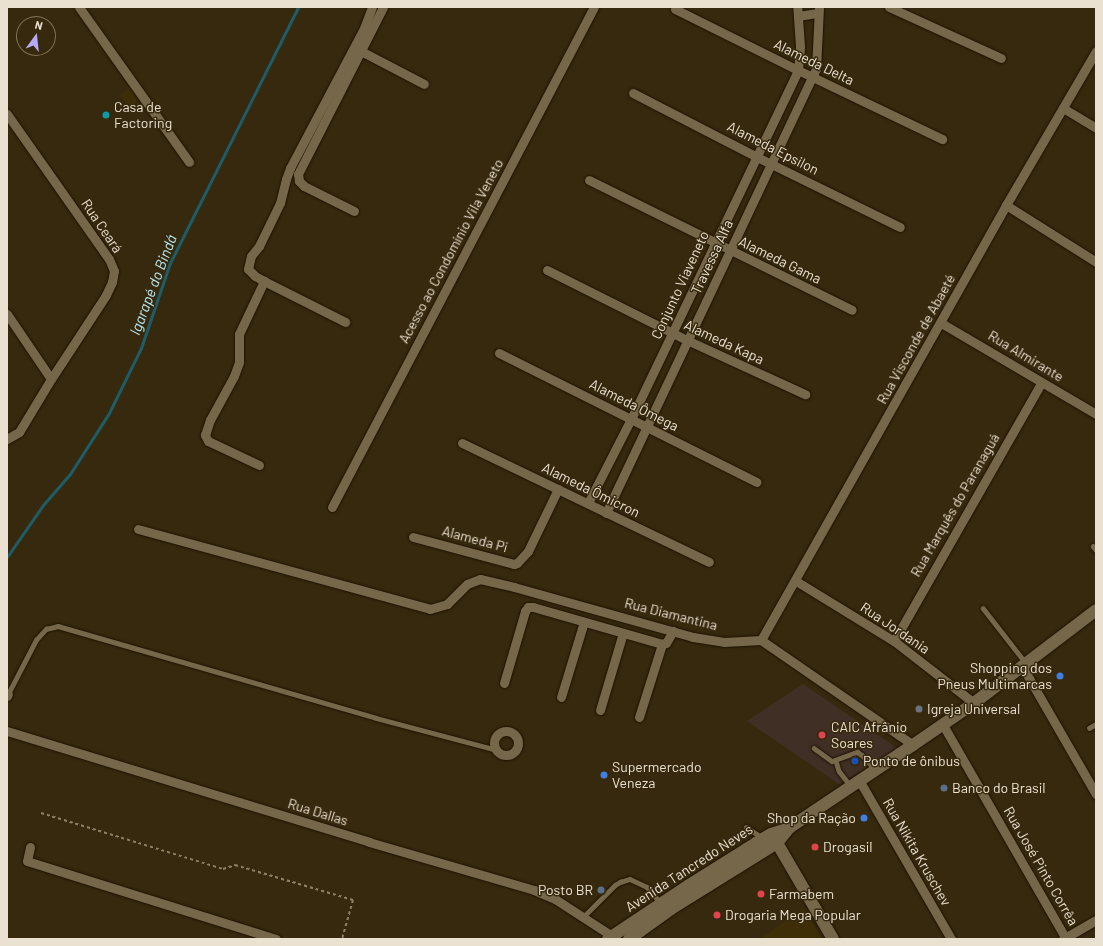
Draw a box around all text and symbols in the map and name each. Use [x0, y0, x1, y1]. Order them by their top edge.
north arrow [16, 16, 56, 56]
text: N [34, 18, 44, 32]
street label: Alameda Delta [771, 35, 857, 89]
place label: Casa de Factoring [114, 99, 172, 132]
marker: Casa de Factoring [101, 110, 111, 120]
street label: Alameda Epsilon [724, 118, 822, 178]
street label: Acesso ao Condomínio Vila Veneto [395, 156, 507, 346]
street label: Rua Ceará [78, 196, 126, 256]
street label: Travessa Alfa [687, 217, 737, 297]
street label: Conjunto Viaveneto [648, 228, 712, 342]
water label: Igarapé do Bindá [126, 232, 180, 338]
street label: Alameda Gama [736, 233, 824, 287]
street label: Rua Visconde de Abaeté [873, 271, 959, 407]
street label: Alameda Kapa [681, 316, 767, 368]
street label: Rua Almirante [985, 327, 1067, 385]
street label: Alameda Ômega [587, 375, 681, 435]
street label: Rua Marquês do Paranaguá [907, 430, 1003, 580]
street label: Alameda Ômicron [539, 459, 643, 521]
street label: Alameda Pi [440, 522, 510, 556]
street label: Rua Diamantina [623, 594, 719, 634]
street label: Rua Jordania [857, 599, 933, 657]
place label: Shopping dos Pneus Multimarcas [937, 660, 1052, 692]
marker: Shopping dos Pneus Multimarcas [1055, 671, 1065, 681]
place label: Igreja Universal [927, 701, 1020, 717]
marker: Igreja Universal [914, 704, 924, 714]
place label: CAIC Afrânio Soares [831, 719, 907, 752]
marker: CAIC Afrânio Soares [816, 729, 828, 741]
place label: Ponto de ônibus [863, 753, 960, 769]
marker: Ponto de ônibus [850, 756, 860, 766]
place label: Supermercado Veneza [612, 759, 702, 792]
marker: Supermercado Veneza [599, 770, 609, 780]
place label: Banco do Brasil [952, 780, 1046, 796]
marker: Banco do Brasil [939, 783, 949, 793]
street label: Rua Dallas [286, 795, 350, 829]
street label: Rua Nikita Kruschev [879, 795, 955, 909]
street label: Rua José Pinto Corrêa [1000, 804, 1082, 928]
place label: Shop da Ração [767, 810, 856, 826]
marker: Shop da Ração [859, 813, 869, 823]
street label: Avenida Tancredo Neves [622, 821, 756, 915]
place label: Drogasil [823, 839, 872, 855]
marker: Drogasil [810, 842, 820, 852]
place label: Posto BR [538, 882, 593, 898]
marker: Posto BR [596, 885, 606, 895]
place label: Farmabem [769, 886, 834, 902]
marker: Farmabem [756, 889, 766, 899]
place label: Drogaria Mega Popular [725, 907, 861, 923]
marker: Drogaria Mega Popular [712, 910, 722, 920]

